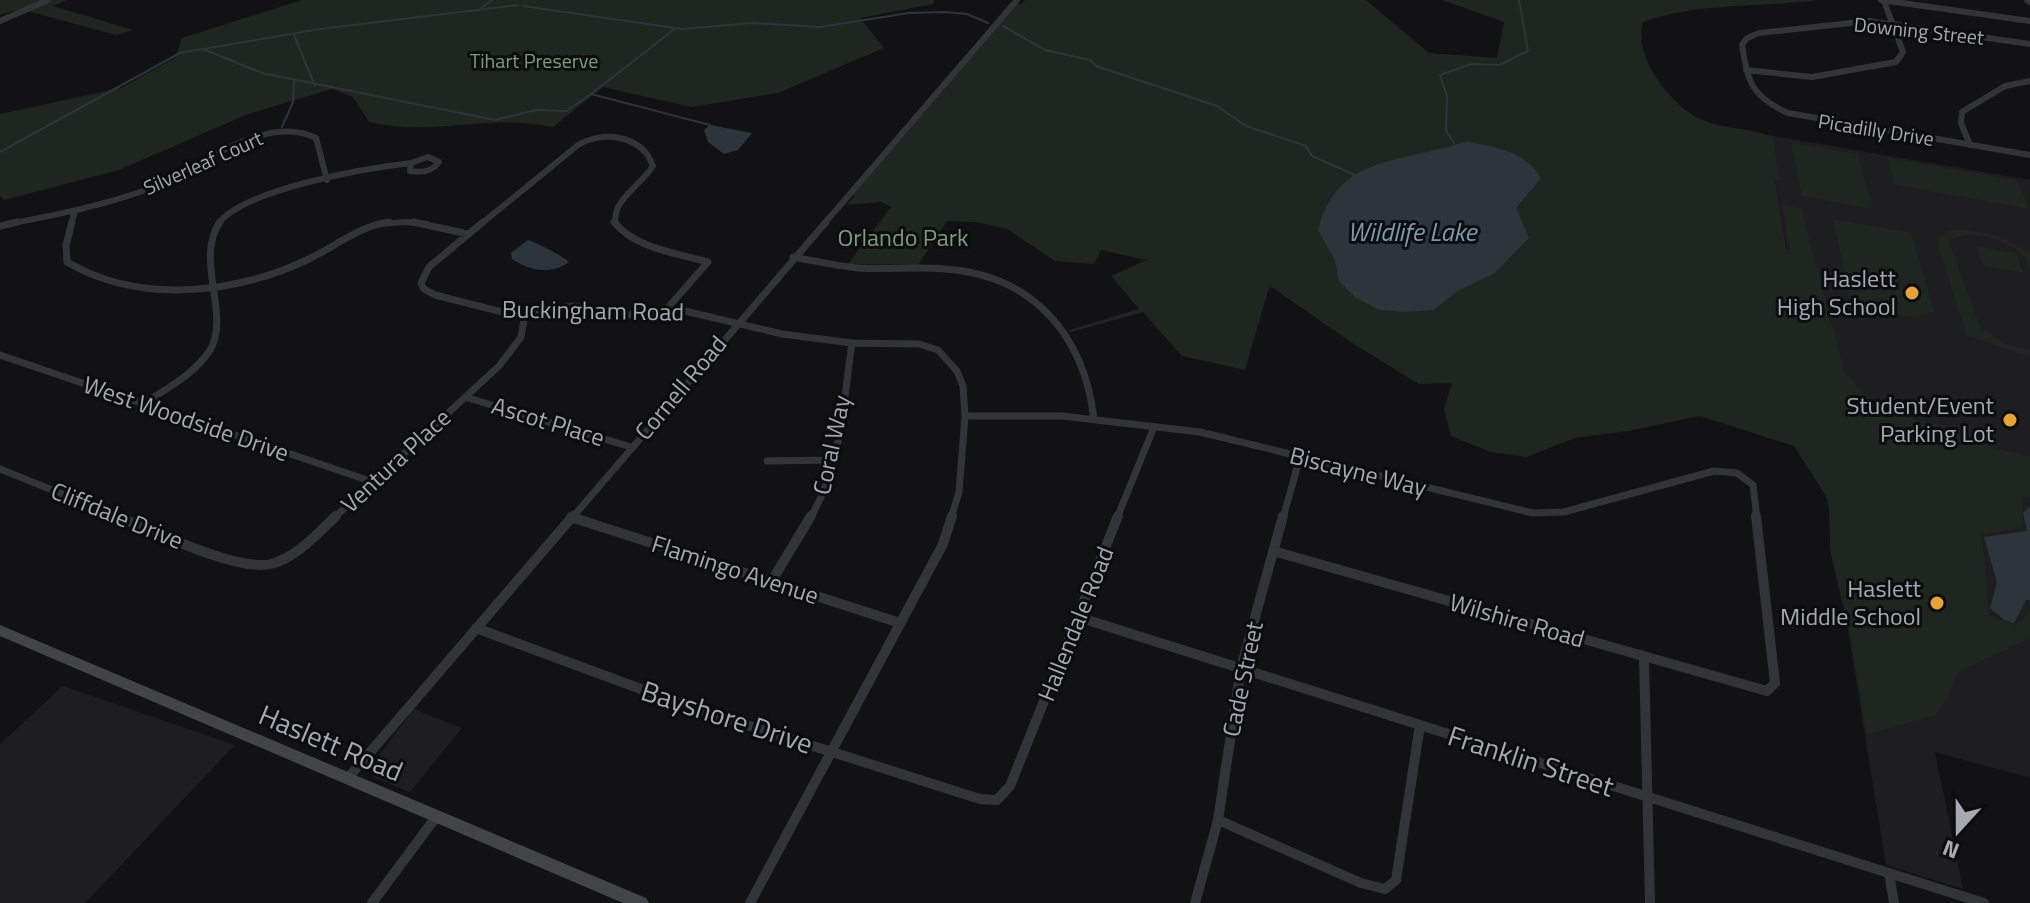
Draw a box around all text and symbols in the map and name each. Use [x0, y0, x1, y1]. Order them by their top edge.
street label: Downing Street [1852, 8, 1986, 53]
park label: Tihart Preserve [470, 45, 598, 76]
street label: Picadilly Drive [1816, 105, 1936, 154]
street label: Silverleaf Court [138, 122, 268, 203]
water label: Wildlife Lake [1347, 212, 1479, 251]
park label: Orlando Park [837, 219, 969, 255]
place label: Haslett High School [1777, 260, 1897, 324]
marker: Haslett High School [1903, 284, 1921, 302]
street label: Buckingham Road [502, 290, 684, 330]
street label: Cornell Road [626, 327, 735, 448]
street label: West Woodside Drive [79, 366, 294, 470]
street label: Ascot Place [487, 387, 609, 455]
place label: Student/Event Parking Lot [1846, 387, 1995, 451]
street label: Coral Way [803, 391, 859, 498]
street label: Ventura Place [332, 400, 458, 521]
marker: Student/Event Parking Lot [2001, 411, 2019, 429]
street label: Biscayne Way [1286, 437, 1431, 506]
street label: Cliffdale Drive [46, 472, 189, 558]
street label: Flamingo Avenue [647, 525, 824, 613]
street label: Hallendale Road [1028, 541, 1122, 706]
place label: Haslett Middle School [1780, 570, 1922, 634]
street label: Wilshire Road [1446, 584, 1589, 656]
marker: Haslett Middle School [1928, 594, 1946, 612]
street label: Cade Street [1212, 617, 1272, 740]
street label: Bayshore Drive [636, 669, 819, 765]
street label: Haslett Road [252, 693, 410, 792]
street label: Franklin Street [1443, 713, 1620, 808]
north arrow [1918, 791, 1998, 871]
text: N [1938, 831, 1964, 868]

